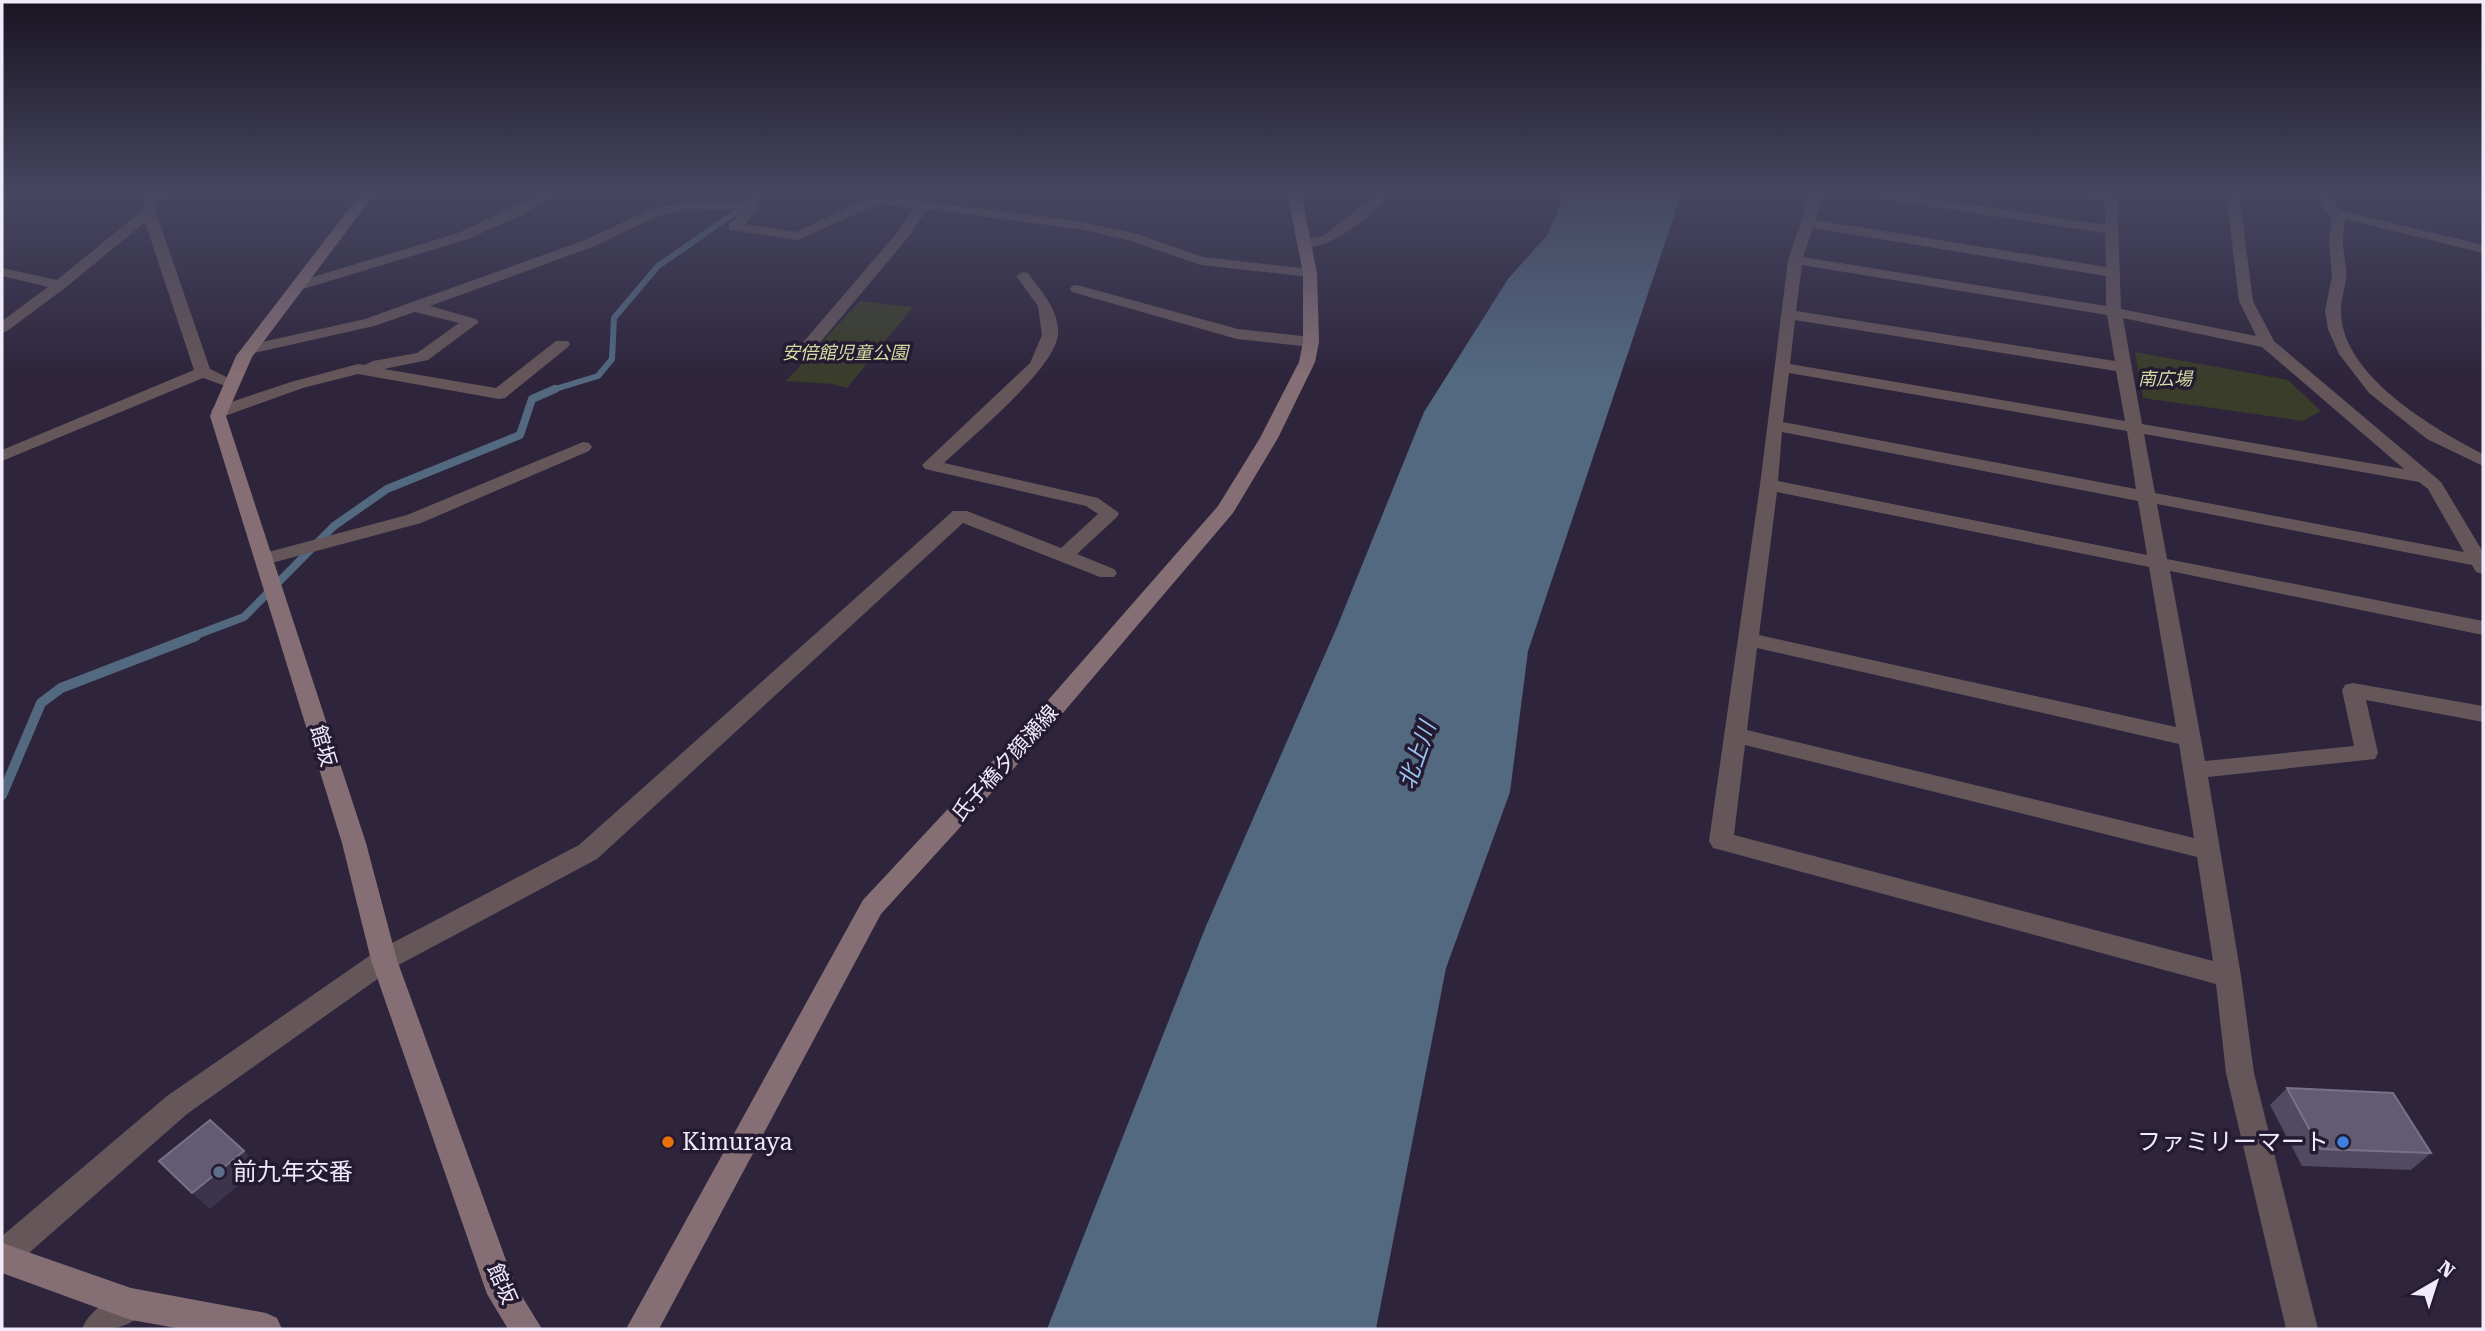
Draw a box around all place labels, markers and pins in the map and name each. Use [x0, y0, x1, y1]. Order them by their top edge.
place label: Kimuraya [682, 1128, 793, 1156]
place label: ファミリーマート [2137, 1128, 2329, 1156]
marker: Kimuraya [660, 1134, 676, 1150]
marker: ファミリーマート [2335, 1134, 2351, 1150]
place label: 前九年交番 [233, 1158, 353, 1186]
marker: 前九年交番 [211, 1164, 227, 1180]

